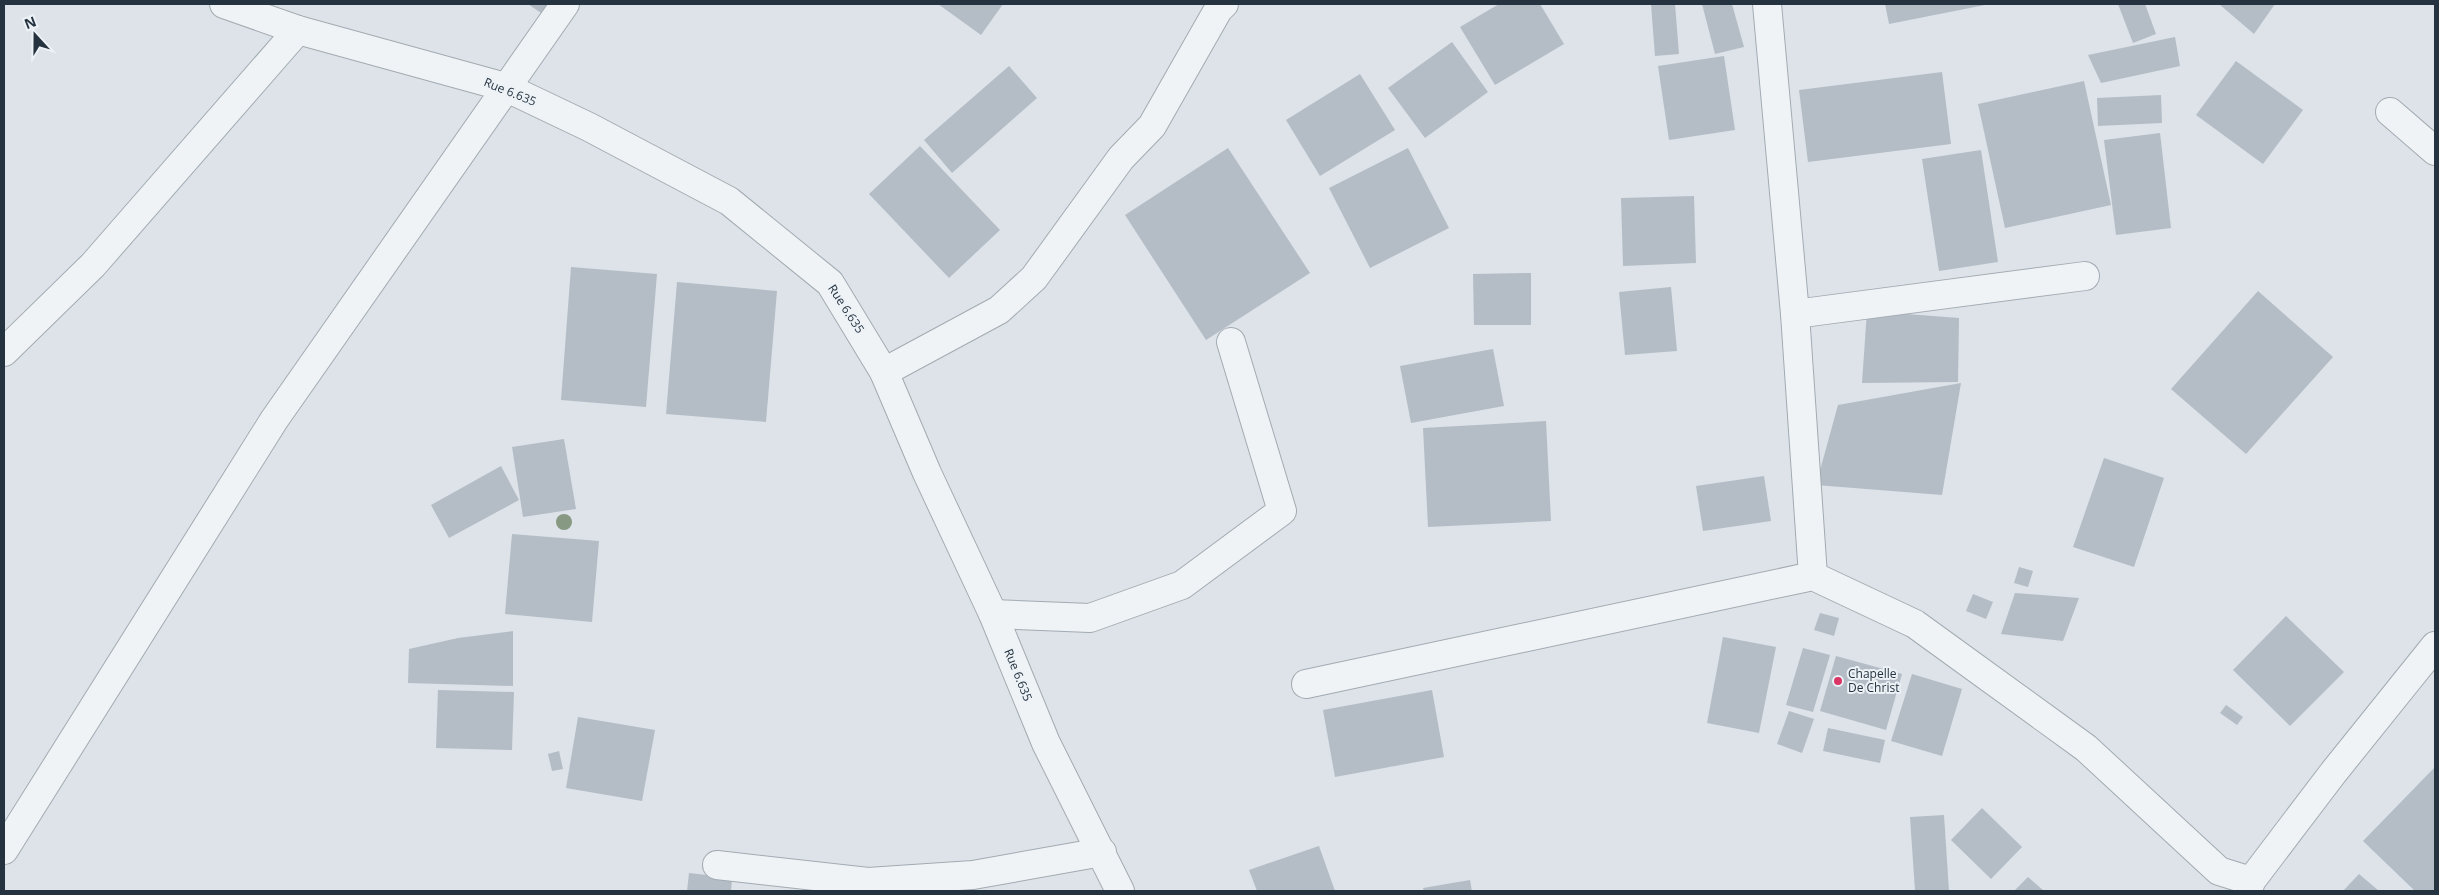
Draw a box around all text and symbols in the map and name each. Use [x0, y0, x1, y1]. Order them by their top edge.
north arrow [10, 10, 60, 60]
text: N [21, 11, 39, 33]
street label: Rue 6.635 [481, 73, 539, 110]
street label: Rue 6.635 [824, 281, 869, 337]
street label: Rue 6.635 [1000, 646, 1037, 704]
place label: Chapelle De Christ [1848, 665, 1899, 696]
marker: Chapelle De Christ [1832, 675, 1844, 687]

